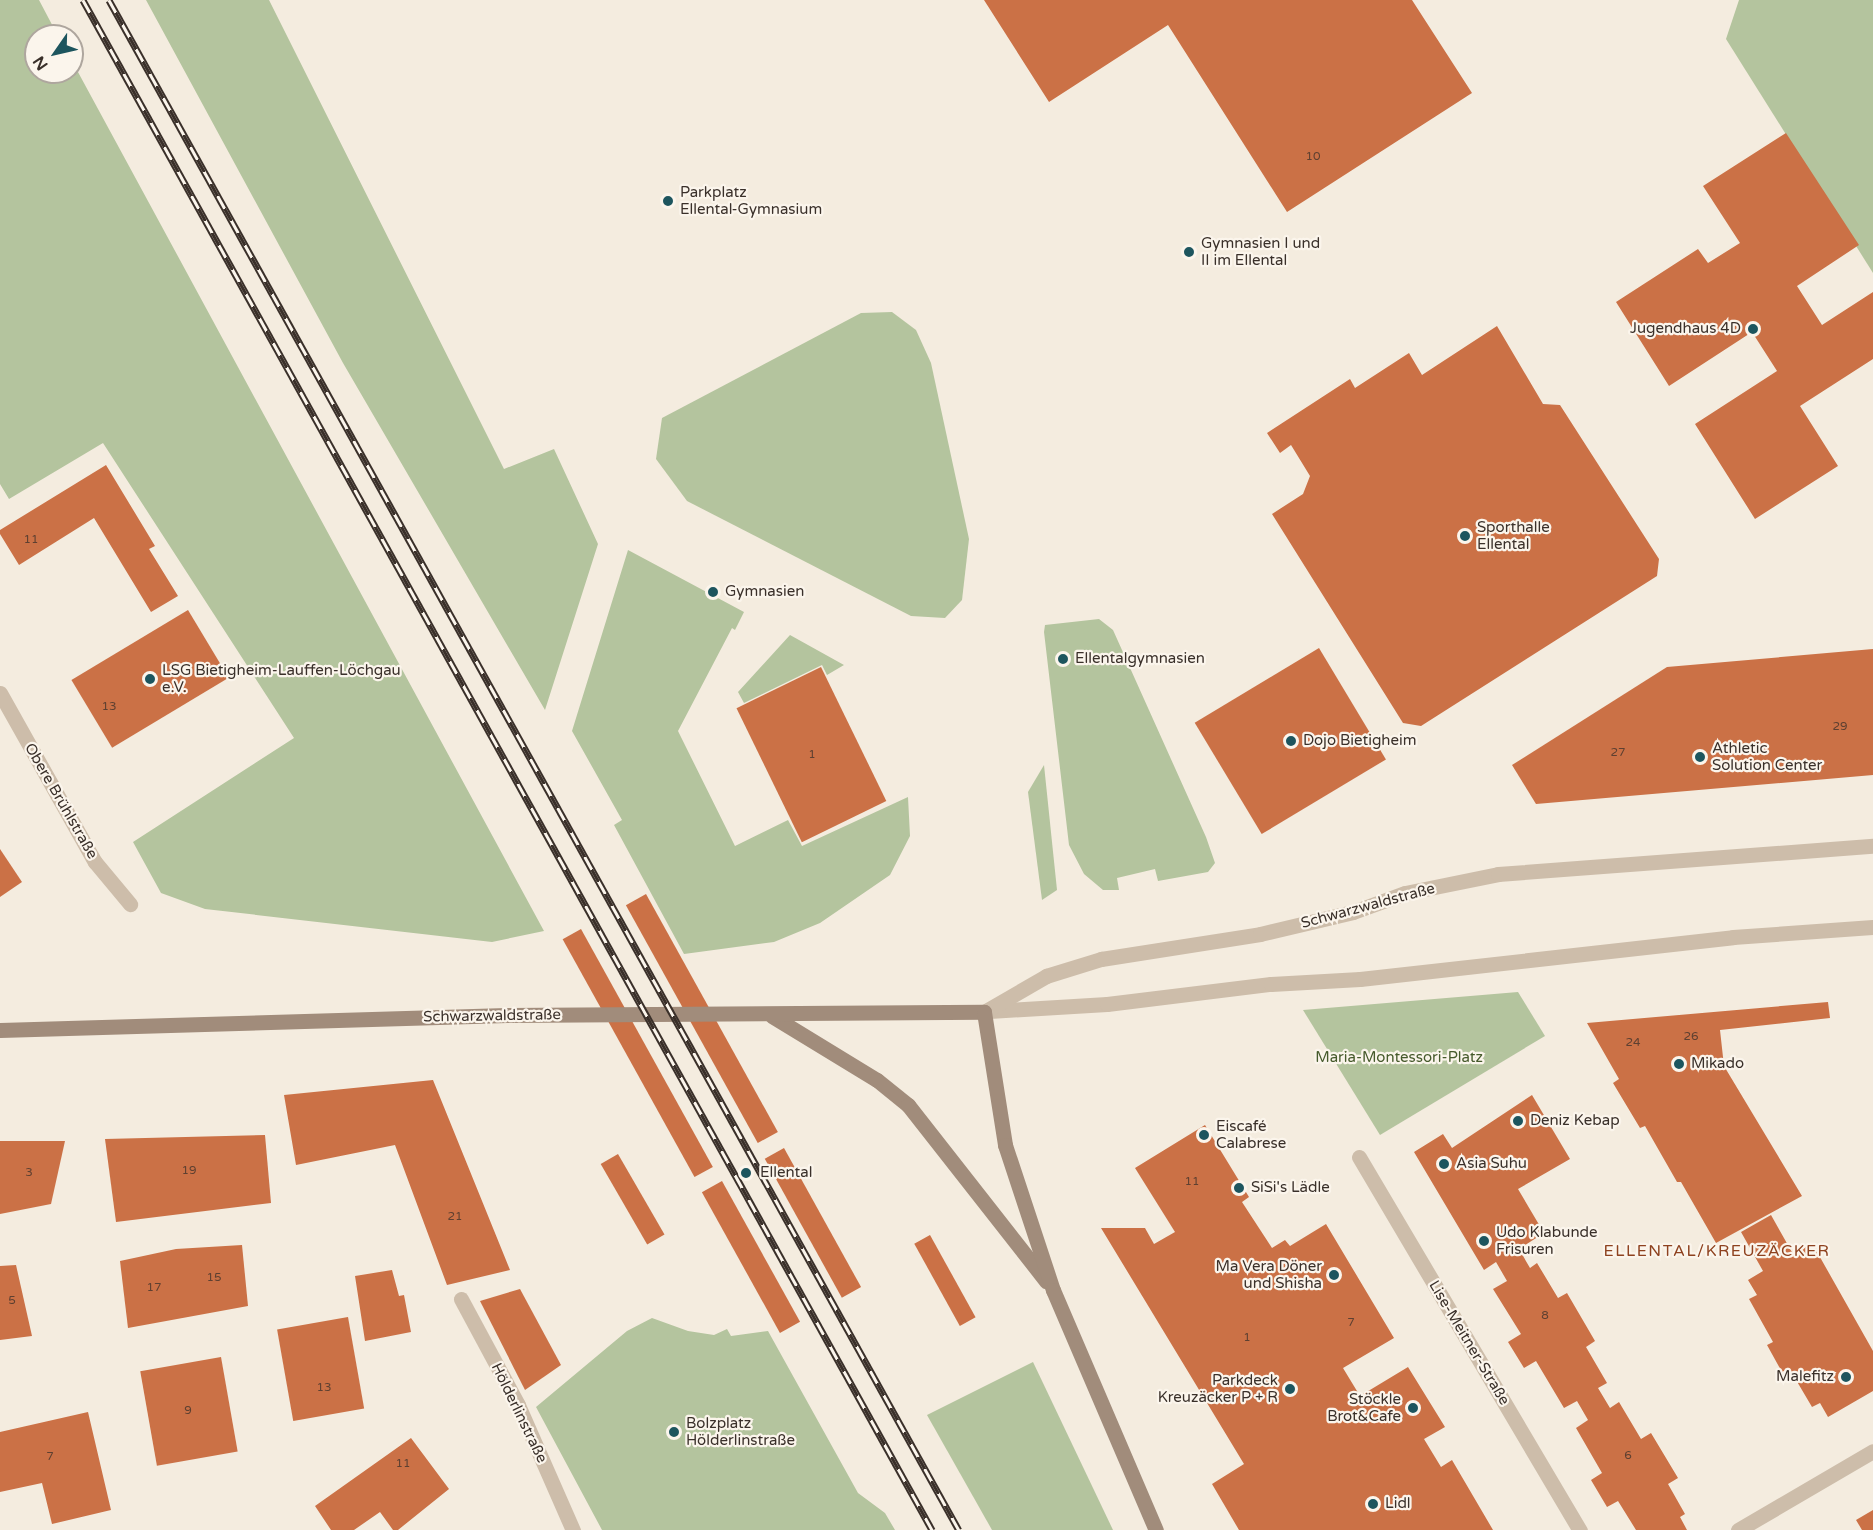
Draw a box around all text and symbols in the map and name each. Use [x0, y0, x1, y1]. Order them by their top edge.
north arrow [24, 24, 84, 84]
text: N [29, 52, 53, 74]
house number: 10 [1305, 150, 1321, 164]
place label: Parkplatz Ellental-Gymnasium [680, 183, 822, 218]
marker: Parkplatz Ellental-Gymnasium [661, 194, 675, 208]
place label: Gymnasien I und II im Ellental [1201, 234, 1320, 269]
marker: Gymnasien I und II im Ellental [1182, 245, 1196, 259]
place label: Jugendhaus 4D [1630, 320, 1741, 338]
marker: Jugendhaus 4D [1746, 322, 1760, 336]
place label: Sporthalle Ellental [1477, 518, 1550, 553]
marker: Sporthalle Ellental [1458, 529, 1472, 543]
house number: 11 [23, 533, 39, 547]
place label: Gymnasien [725, 583, 804, 601]
marker: Gymnasien [706, 585, 720, 599]
place label: Ellentalgymnasien [1075, 650, 1205, 668]
marker: Ellentalgymnasien [1056, 652, 1070, 666]
place label: LSG Bietigheim-Lauffen-Löchgau e.V. [162, 661, 401, 696]
marker: LSG Bietigheim-Lauffen-Löchgau e.V. [143, 672, 157, 686]
house number: 13 [101, 700, 117, 714]
house number: 29 [1832, 720, 1848, 734]
place label: Dojo Bietigheim [1303, 732, 1416, 750]
marker: Dojo Bietigheim [1284, 734, 1298, 748]
place label: Athletic Solution Center [1712, 739, 1822, 774]
street label: Obere Brühlstraße [21, 740, 101, 862]
house number: 27 [1610, 746, 1626, 760]
house number: 1 [808, 748, 816, 762]
marker: Athletic Solution Center [1693, 750, 1707, 764]
street label: Schwarzwaldstraße [1299, 879, 1437, 933]
street label: Schwarzwaldstraße [423, 1006, 561, 1026]
house number: 26 [1683, 1030, 1699, 1044]
house number: 24 [1625, 1036, 1641, 1050]
park label: Maria-Montessori-Platz [1315, 1049, 1483, 1067]
place label: Mikado [1691, 1055, 1744, 1073]
marker: Mikado [1672, 1057, 1686, 1071]
place label: Deniz Kebap [1530, 1112, 1620, 1130]
marker: Deniz Kebap [1511, 1114, 1525, 1128]
place label: Eiscafé Calabrese [1216, 1117, 1286, 1152]
marker: Eiscafé Calabrese [1197, 1128, 1211, 1142]
place label: Asia Suhu [1456, 1155, 1527, 1173]
marker: Asia Suhu [1437, 1157, 1451, 1171]
house number: 19 [181, 1164, 197, 1178]
marker: Ellental [737, 1164, 755, 1182]
place label: Ellental [760, 1164, 812, 1182]
house number: 3 [25, 1166, 33, 1180]
house number: 11 [1184, 1175, 1200, 1189]
place label: SiSi's Lädle [1251, 1179, 1330, 1197]
marker: SiSi's Lädle [1232, 1181, 1246, 1195]
house number: 21 [447, 1210, 463, 1224]
place label: Udo Klabunde Frisuren [1496, 1223, 1597, 1258]
marker: Udo Klabunde Frisuren [1477, 1234, 1491, 1248]
district label: ELLENTAL/KREUZÄCKER [1604, 1241, 1830, 1261]
place label: Ma Vera Döner und Shisha [1216, 1257, 1322, 1292]
marker: Ma Vera Döner und Shisha [1327, 1268, 1341, 1282]
house number: 15 [206, 1271, 222, 1285]
street label: Lise-Meitner-Straße [1425, 1277, 1513, 1409]
house number: 17 [146, 1281, 162, 1295]
house number: 5 [8, 1294, 16, 1308]
house number: 8 [1541, 1309, 1549, 1323]
house number: 7 [1347, 1316, 1355, 1330]
house number: 1 [1243, 1331, 1251, 1345]
street label: Hölderlinstraße [487, 1360, 551, 1466]
place label: Malefitz [1776, 1368, 1834, 1386]
marker: Malefitz [1839, 1370, 1853, 1384]
place label: Parkdeck Kreuzäcker P + R [1158, 1371, 1278, 1406]
house number: 13 [316, 1381, 332, 1395]
marker: Parkdeck Kreuzäcker P + R [1283, 1382, 1297, 1396]
place label: Stöckle Brot&Cafe [1327, 1390, 1401, 1425]
marker: Stöckle Brot&Cafe [1406, 1401, 1420, 1415]
house number: 9 [184, 1404, 192, 1418]
place label: Bolzplatz Hölderlinstraße [686, 1414, 795, 1449]
marker: Bolzplatz Hölderlinstraße [667, 1425, 681, 1439]
house number: 6 [1624, 1449, 1632, 1463]
house number: 7 [46, 1450, 54, 1464]
house number: 11 [395, 1457, 411, 1471]
place label: Lidl [1385, 1495, 1411, 1513]
marker: Lidl [1366, 1497, 1380, 1511]

